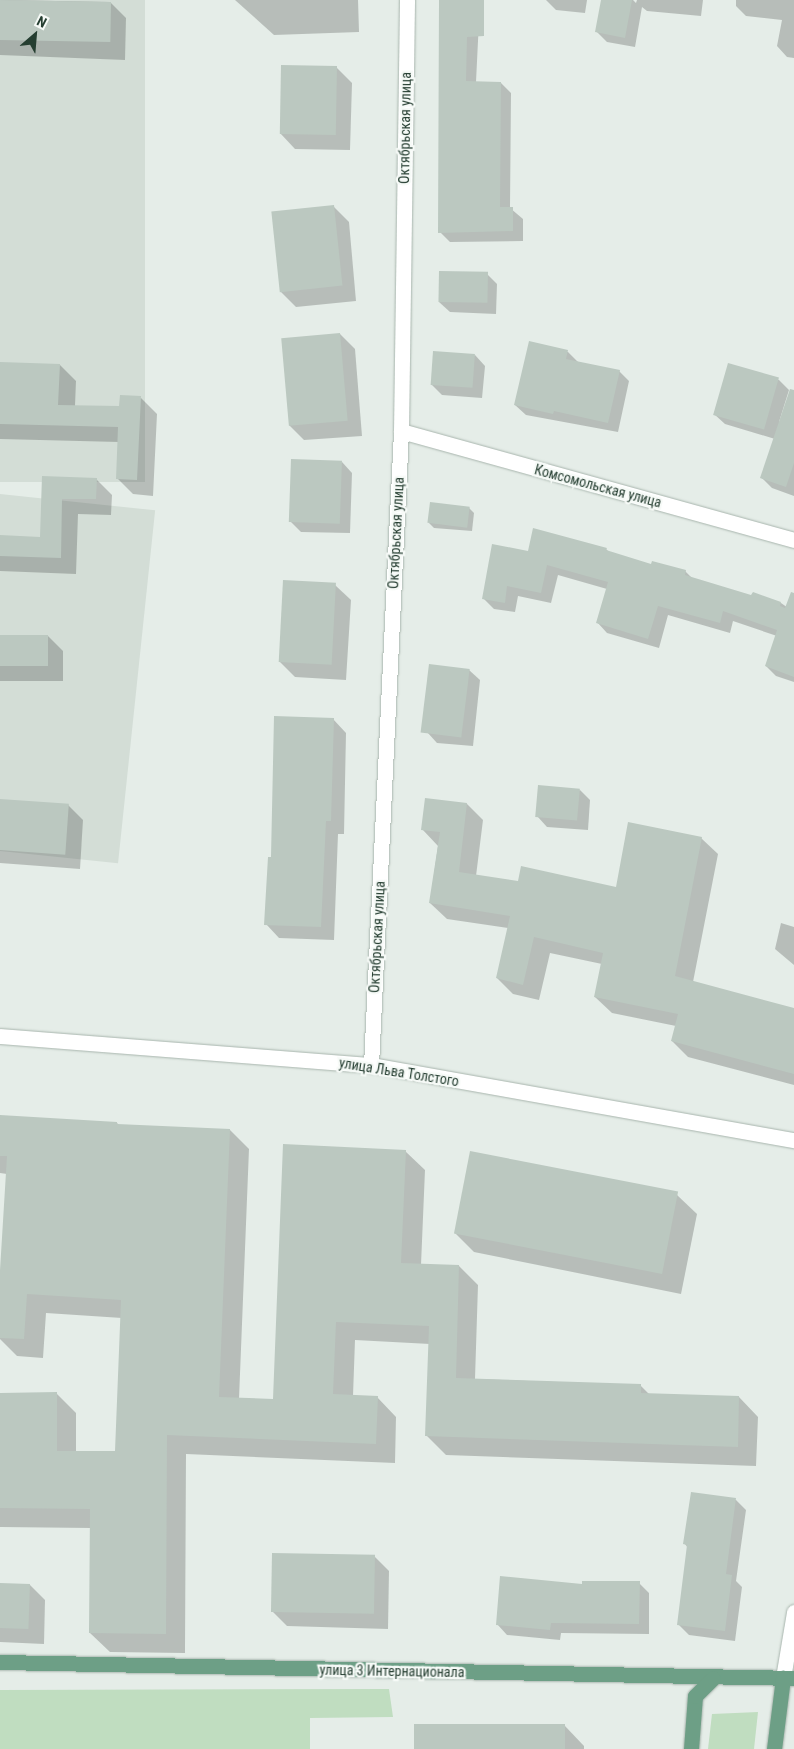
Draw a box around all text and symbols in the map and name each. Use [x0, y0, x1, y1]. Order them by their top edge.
north arrow [10, 10, 60, 60]
text: N [34, 13, 49, 31]
street label: Октябрьская улица [396, 72, 414, 184]
street label: Комсомольская улица [533, 461, 663, 511]
street label: Октябрьская улица [385, 477, 407, 589]
street label: Октябрьская улица [366, 881, 388, 993]
street label: улица Льва Толстого [338, 1054, 460, 1090]
street label: улица 3 Интернационала [319, 1661, 465, 1681]

